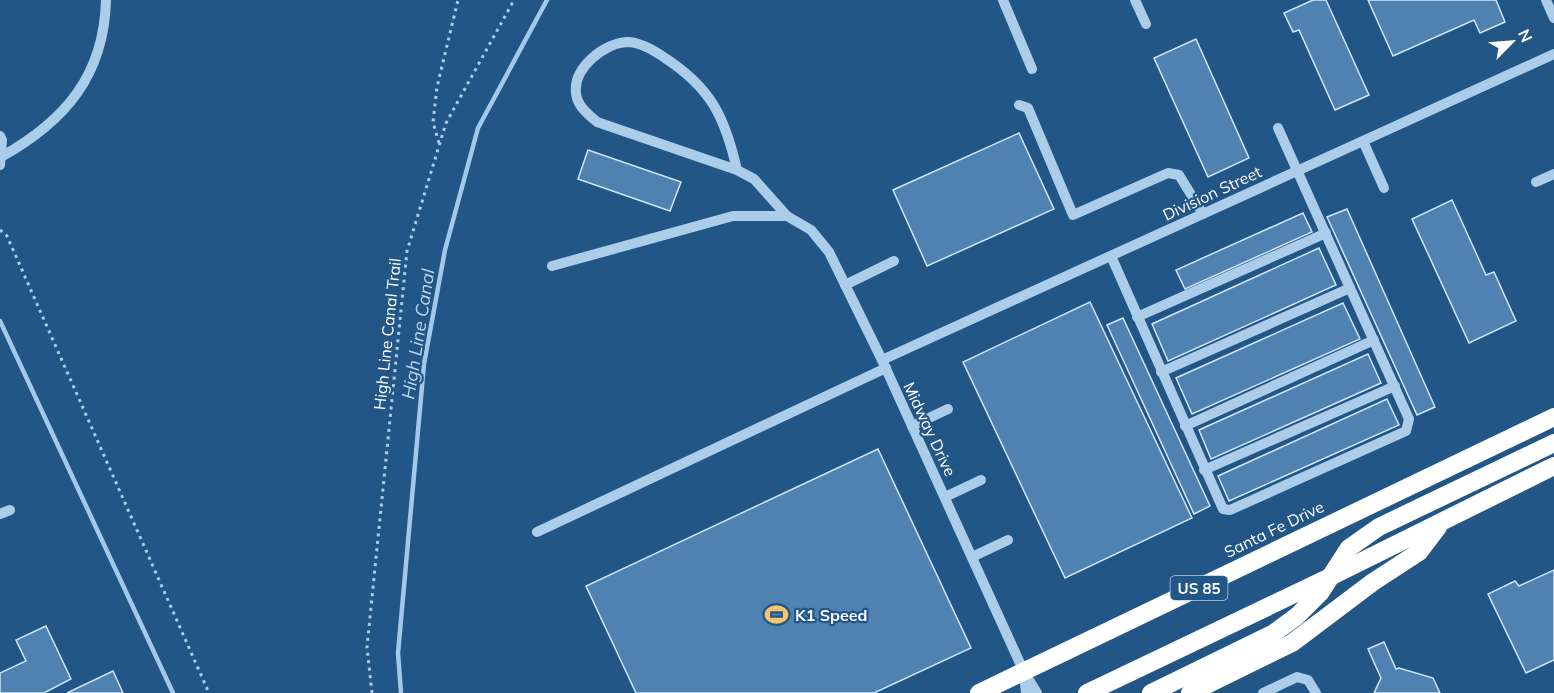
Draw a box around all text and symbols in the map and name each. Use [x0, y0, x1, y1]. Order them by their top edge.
north arrow [1482, 12, 1542, 72]
text: N [1514, 26, 1537, 45]
street label: Division Street [1159, 161, 1265, 225]
street label: High Line Canal Trail [369, 257, 405, 411]
water label: High Line Canal [396, 266, 440, 401]
street label: Midway Drive [899, 379, 961, 479]
street label: Santa Fe Drive [1221, 496, 1327, 562]
road number: US 85 [1170, 576, 1228, 600]
sports icon: K1 Speed [764, 602, 790, 628]
place label: K1 Speed [795, 605, 867, 625]

